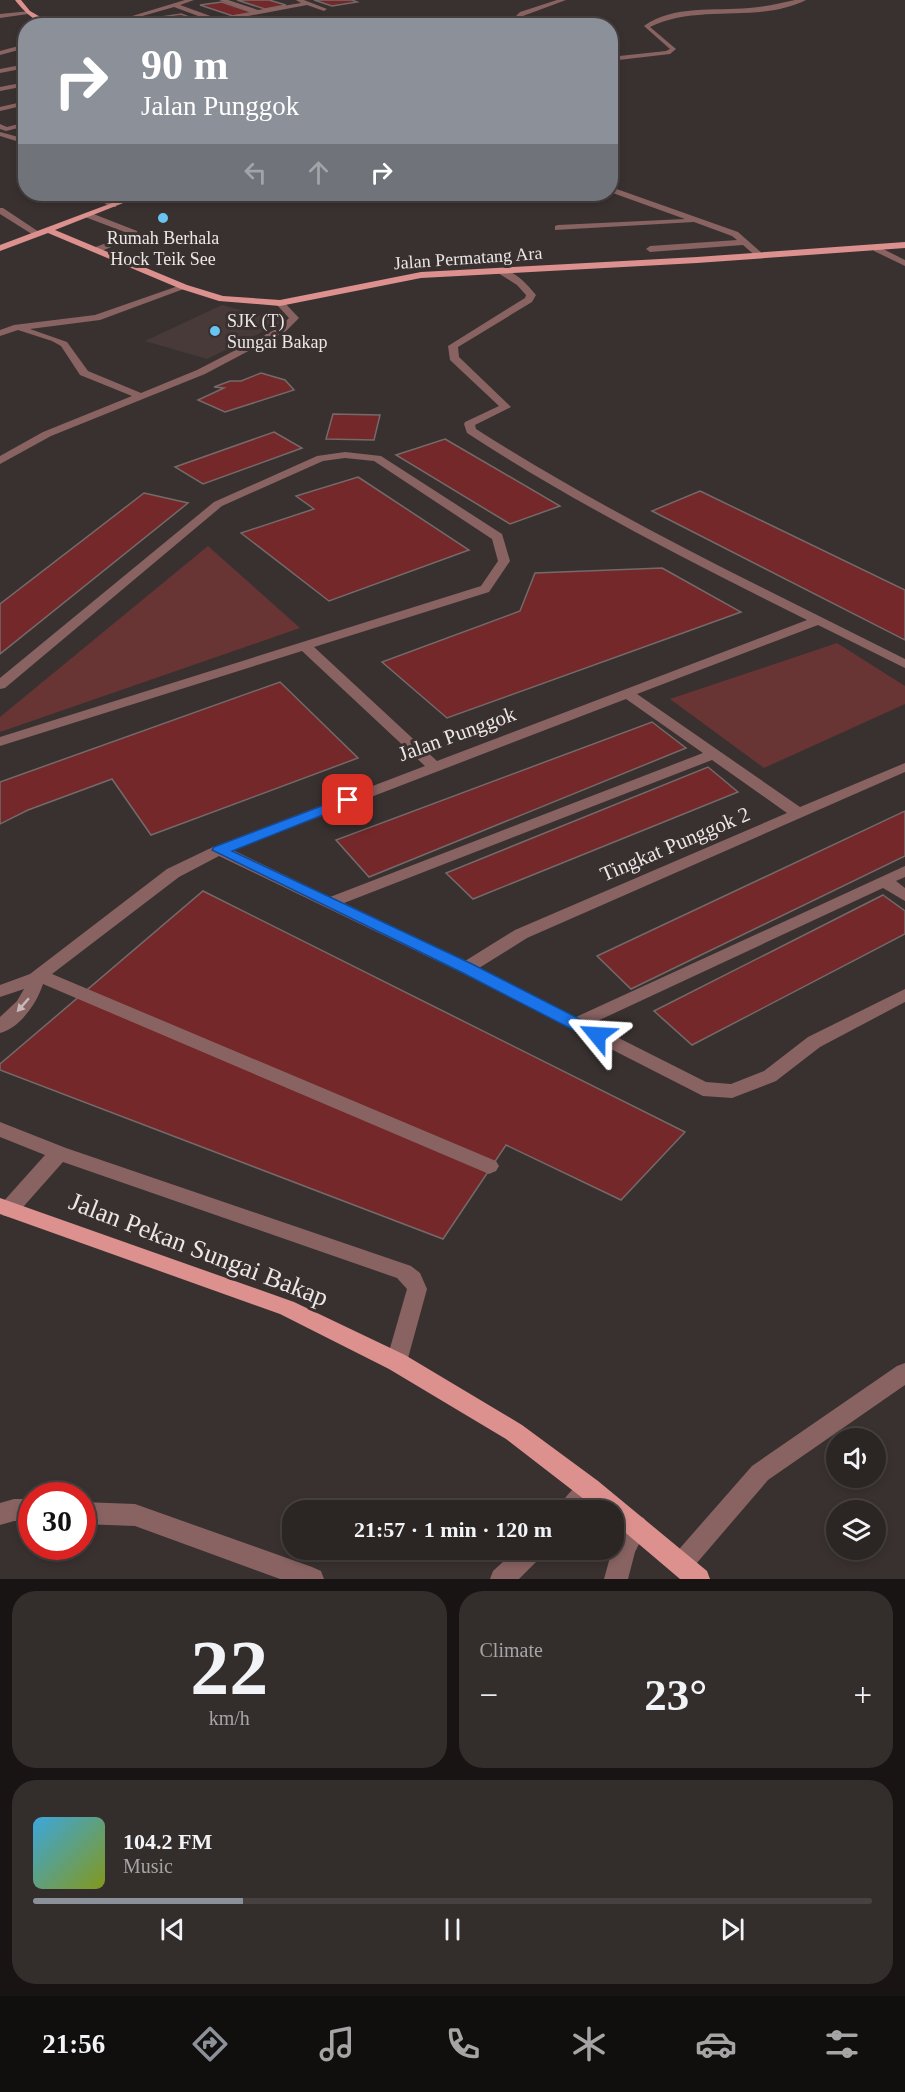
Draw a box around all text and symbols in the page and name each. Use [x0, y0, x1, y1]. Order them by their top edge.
icon: right [42, 42, 120, 120]
text: 90 m [141, 42, 229, 88]
text: Jalan Punggok [141, 91, 299, 121]
icon: left [239, 156, 272, 189]
icon: ahead [302, 156, 335, 189]
icon: right [365, 156, 398, 189]
marker: Rumah Berhala Hock Teik See [156, 211, 170, 225]
place label: Rumah Berhala Hock Teik See [107, 228, 219, 269]
street label: Jalan Permatang Ara [393, 243, 543, 273]
place label: SJK (T) Sungai Bakap [227, 311, 328, 352]
marker: SJK (T) Sungai Bakap [208, 324, 222, 338]
street label: Jalan Punggok [395, 702, 519, 766]
pin [322, 774, 373, 825]
icon: arrive [331, 783, 364, 816]
street label: Tingkat Punggok 2 [597, 802, 753, 886]
one-way arrow [17, 997, 30, 1012]
position arrow [565, 1003, 629, 1067]
street label: Jalan Pekan Sungai Bakap [65, 1187, 332, 1312]
map controls [826, 1428, 886, 1560]
button: sound [826, 1428, 886, 1488]
speed limit sign: 30 [18, 1482, 96, 1560]
button: layers [826, 1500, 886, 1560]
text: 21:57 · 1 min · 120 m [354, 1517, 552, 1542]
text: 22 [190, 1624, 268, 1711]
text: Climate [480, 1639, 543, 1661]
text: 23° [644, 1670, 707, 1720]
text: − [480, 1677, 498, 1713]
text: + [853, 1677, 872, 1713]
text: km/h [209, 1707, 250, 1729]
text: 104.2 FM [123, 1829, 212, 1854]
text: Music [123, 1855, 173, 1877]
icon: previous [156, 1913, 189, 1946]
icon: pause [436, 1913, 469, 1946]
icon: next [716, 1913, 749, 1946]
icon: directions [189, 2023, 231, 2065]
icon: music [316, 2023, 358, 2065]
icon: phone [442, 2023, 484, 2065]
icon: climate [568, 2023, 610, 2065]
icon: car [695, 2023, 737, 2065]
icon: filters [821, 2023, 863, 2065]
text: 21:56 [42, 2029, 105, 2059]

